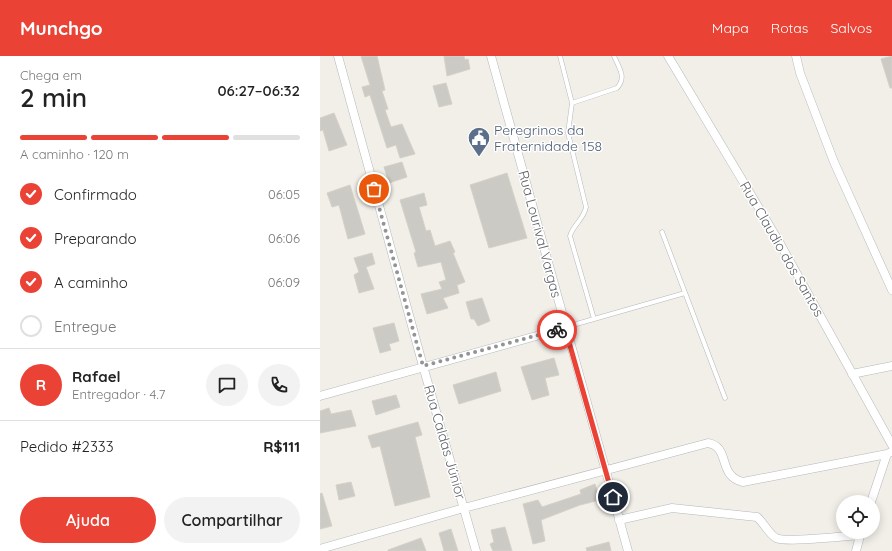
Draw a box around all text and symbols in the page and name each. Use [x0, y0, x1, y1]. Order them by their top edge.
text: Munchgo [20, 16, 103, 40]
text: Mapa [712, 19, 749, 37]
text: Rotas [771, 19, 808, 37]
text: Salvos [830, 19, 872, 37]
text: Chega em [20, 67, 82, 83]
text: 2 min [20, 81, 87, 114]
text: 06:27–06:32 [217, 81, 300, 100]
place label: Peregrinos da Fraternidade 158 [494, 121, 602, 155]
public building icon: Peregrinos da Fraternidade 158 [466, 125, 492, 158]
text: A caminho · 120 m [20, 146, 129, 162]
street label: Rua Lourival Vargas [514, 168, 566, 300]
pin [357, 172, 391, 206]
icon: bag [363, 178, 385, 200]
street label: Rua Claudio dos Santos [736, 178, 828, 320]
icon: check [20, 183, 42, 205]
text: Confirmado [54, 185, 137, 204]
text: 06:05 [268, 186, 300, 202]
icon: check [20, 227, 42, 249]
text: Preparando [54, 229, 137, 248]
text: 06:06 [268, 230, 300, 246]
icon: check [20, 271, 42, 293]
text: A caminho [54, 273, 128, 292]
text: 06:09 [268, 274, 300, 290]
courier [537, 310, 577, 350]
text: Entregue [54, 317, 116, 336]
icon: bike [546, 319, 568, 341]
button: chat [206, 364, 248, 406]
button: phone [258, 364, 300, 406]
text: Rafael [72, 367, 121, 386]
text: R [36, 375, 46, 394]
street label: Rua Caldas Júnior [420, 383, 470, 502]
text: Entregador · 4.7 [72, 386, 165, 402]
text: Pedido #2333 [20, 437, 114, 456]
text: R$111 [263, 437, 300, 456]
pin [596, 480, 630, 514]
icon: home [602, 486, 624, 508]
map controls [836, 495, 880, 539]
button: locate [836, 495, 880, 539]
button: Ajuda [20, 497, 156, 543]
button: Compartilhar [164, 497, 300, 543]

